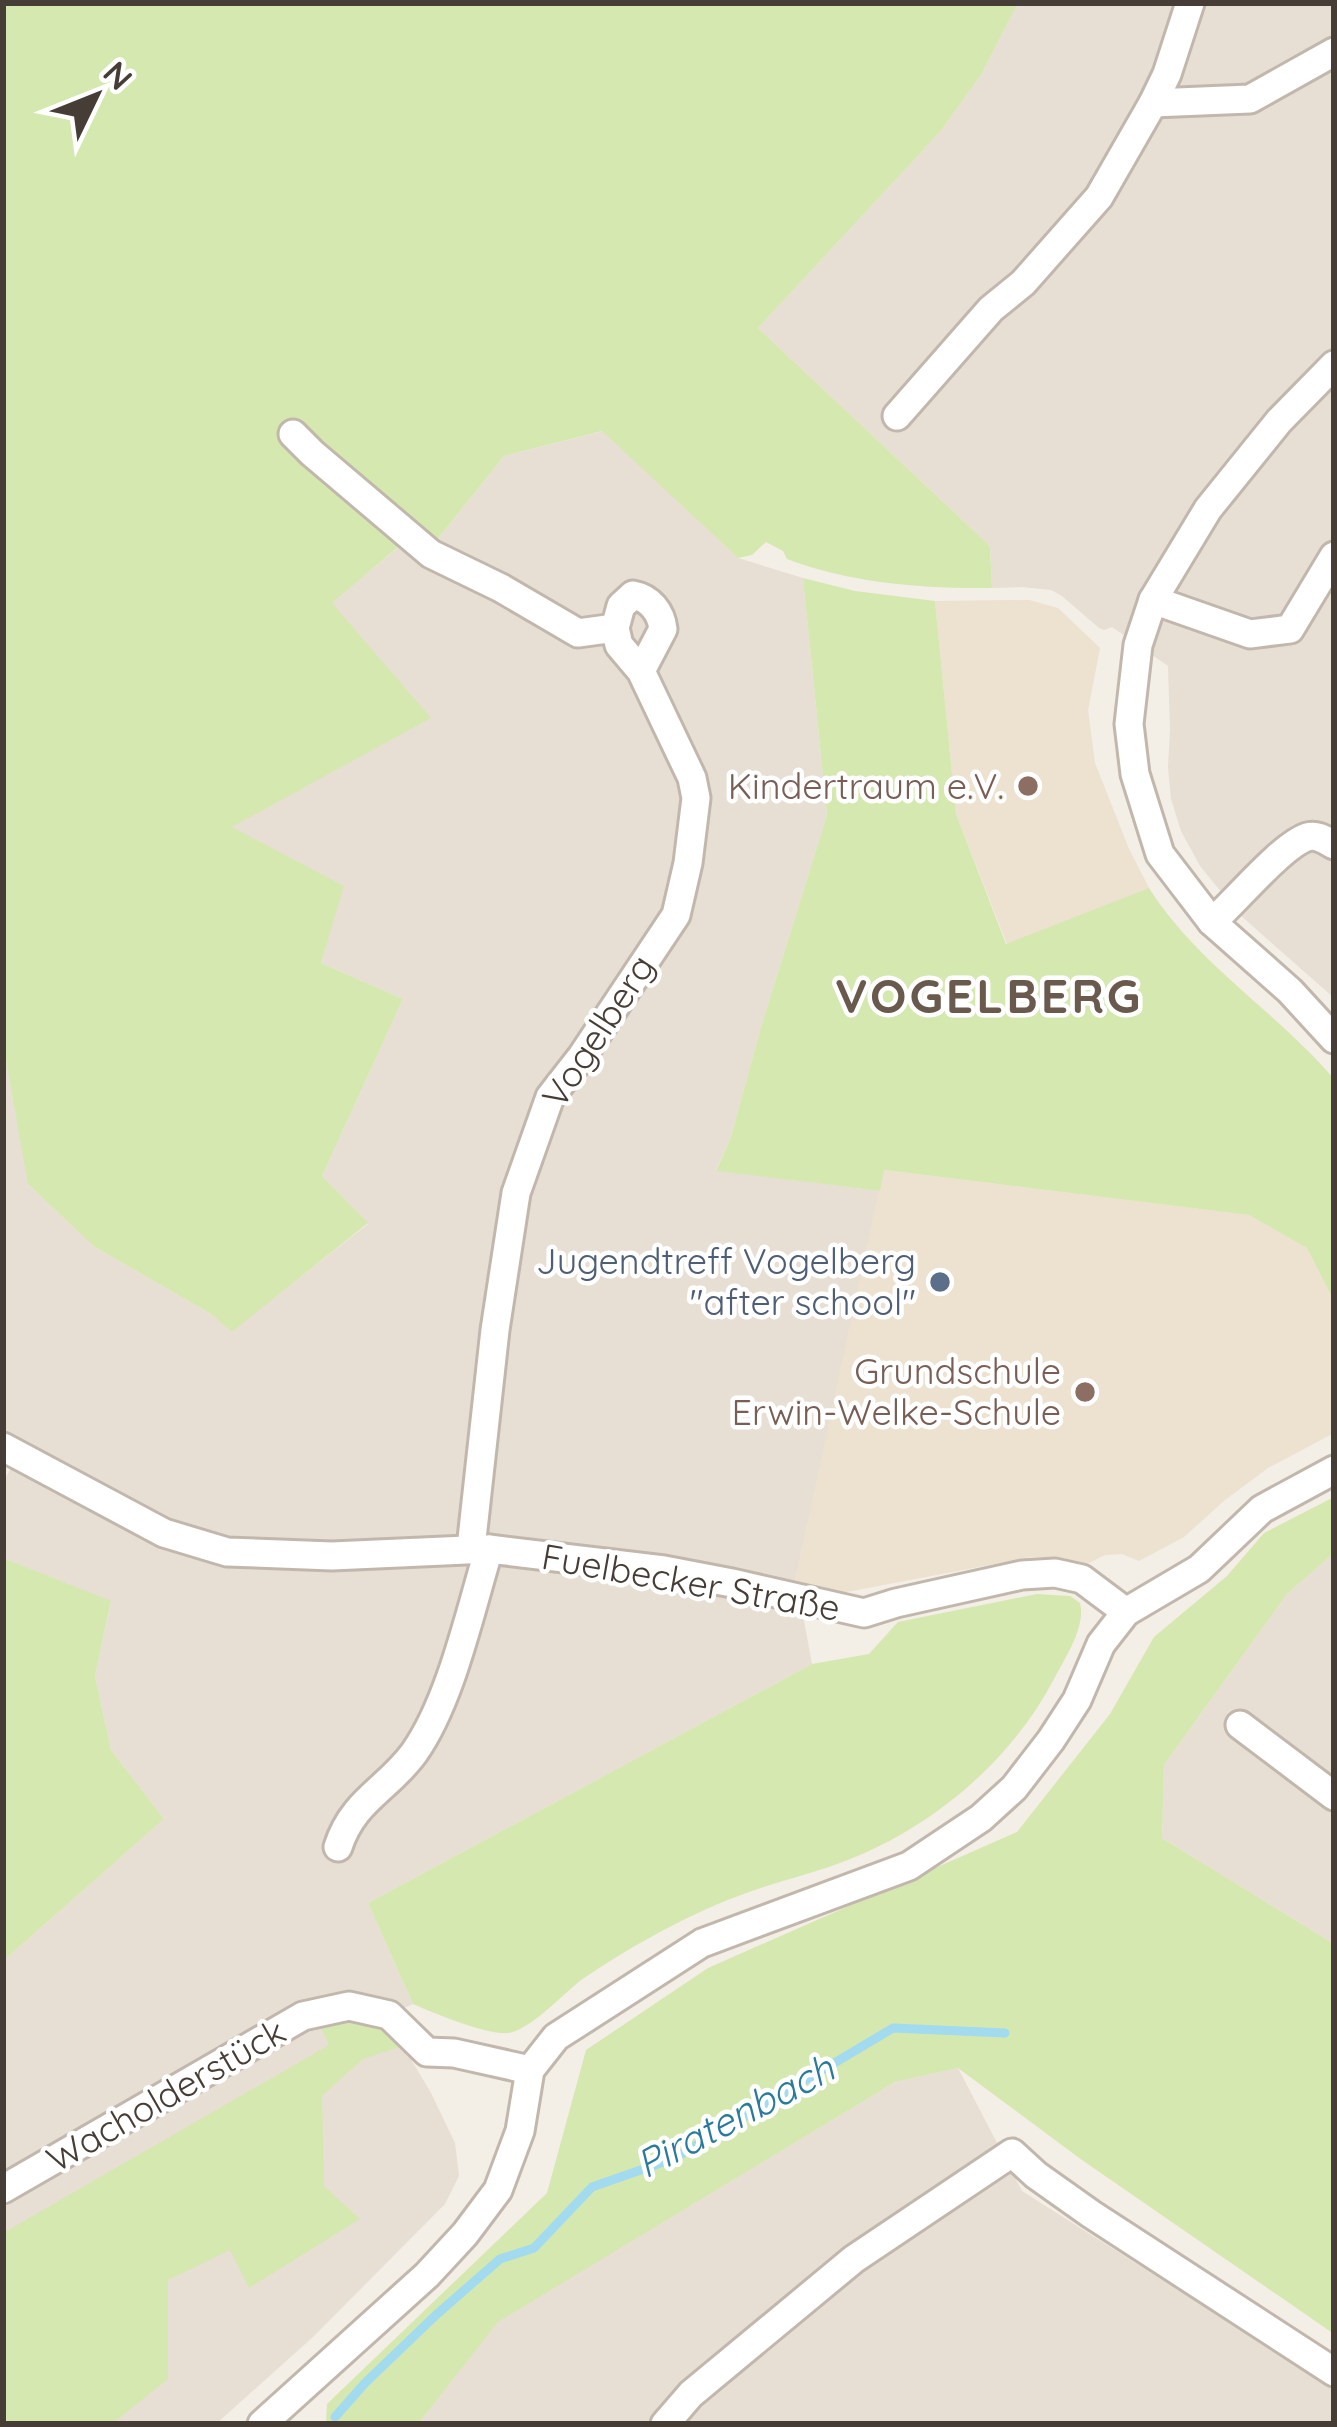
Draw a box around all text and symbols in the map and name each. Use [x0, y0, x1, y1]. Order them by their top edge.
north arrow [36, 36, 156, 156]
text: N [95, 52, 142, 98]
place label: Kindertraum e.V. [728, 763, 1004, 808]
marker: Kindertraum e.V. [1015, 773, 1041, 799]
street label: Vogelberg [532, 946, 664, 1116]
district label: VOGELBERG [835, 965, 1143, 1025]
place label: Jugendtreff Vogelberg "after school" [536, 1238, 916, 1324]
marker: Jugendtreff Vogelberg "after school" [927, 1269, 953, 1295]
place label: Grundschule Erwin-Welke-Schule [731, 1348, 1061, 1434]
marker: Grundschule Erwin-Welke-Schule [1072, 1379, 1098, 1405]
street label: Fuelbecker Straße [538, 1533, 844, 1630]
street label: Wacholderstück [38, 2008, 293, 2181]
water label: Piratenbach [627, 2043, 843, 2188]

